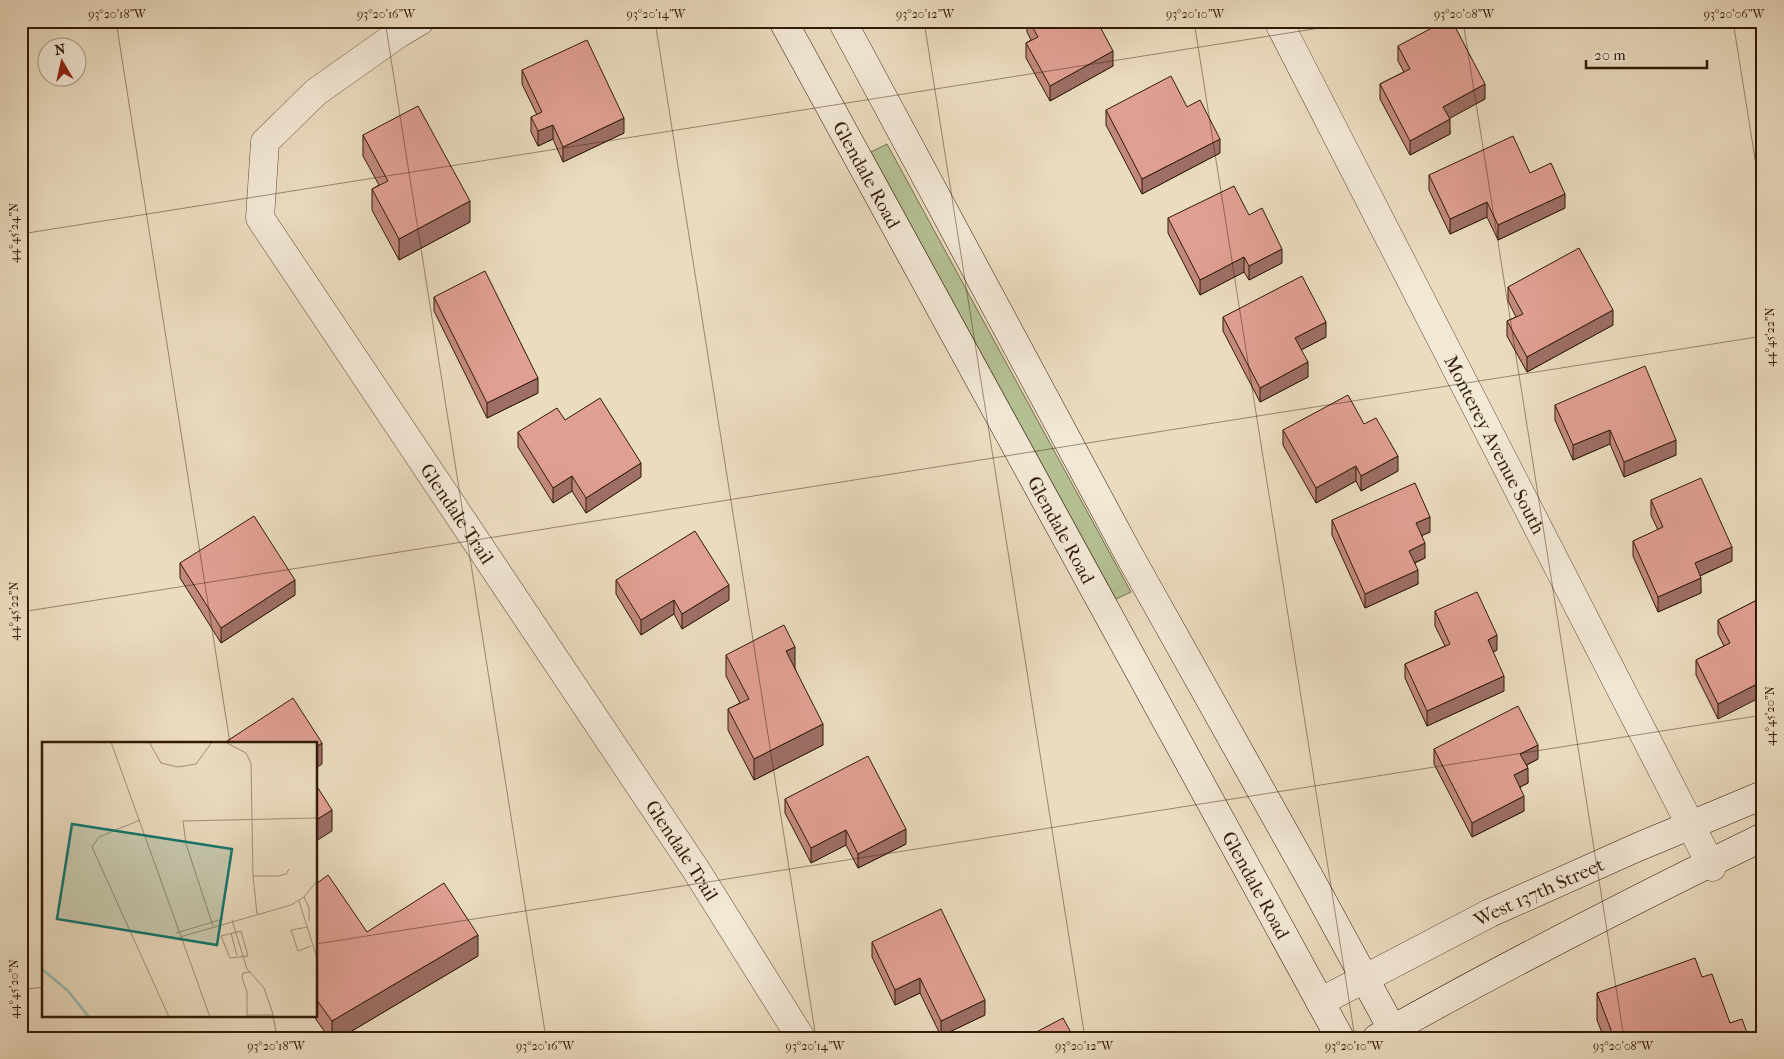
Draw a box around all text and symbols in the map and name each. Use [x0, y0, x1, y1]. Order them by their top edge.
text: 93°20'18"W [88, 7, 147, 21]
text: 93°20'16"W [357, 7, 416, 21]
text: 93°20'14"W [627, 7, 687, 21]
text: 93°20'12"W [896, 7, 955, 21]
text: 93°20'10"W [1166, 7, 1225, 21]
text: 93°20'08"W [1434, 7, 1495, 21]
text: 93°20'06"W [1704, 7, 1765, 21]
north arrow [38, 38, 88, 88]
scale bar [1586, 38, 1708, 70]
text: N [53, 40, 67, 59]
text: 20 m [1594, 46, 1626, 64]
street label: Glendale Road [828, 117, 905, 233]
text: 44°45'24"N [7, 203, 21, 263]
text: 44°45'22"N [1763, 307, 1777, 367]
street label: Monterey Avenue South [1439, 352, 1549, 538]
street label: Glendale Trail [415, 460, 498, 568]
street label: Glendale Road [1022, 473, 1099, 588]
text: 44°45'22"N [7, 581, 21, 641]
text: 44°45'20"N [1763, 686, 1777, 746]
inset map [42, 742, 318, 1016]
street label: Glendale Trail [640, 796, 723, 905]
street label: Glendale Road [1217, 828, 1294, 943]
street label: West 137th Street [1469, 854, 1608, 932]
text: 44°45'20"N [7, 959, 21, 1019]
text: 93°20'18"W [247, 1039, 306, 1053]
text: 93°20'16"W [516, 1039, 575, 1053]
text: 93°20'14"W [786, 1039, 846, 1053]
text: 93°20'12"W [1055, 1039, 1114, 1053]
text: 93°20'10"W [1325, 1039, 1384, 1053]
text: 93°20'08"W [1593, 1039, 1654, 1053]

